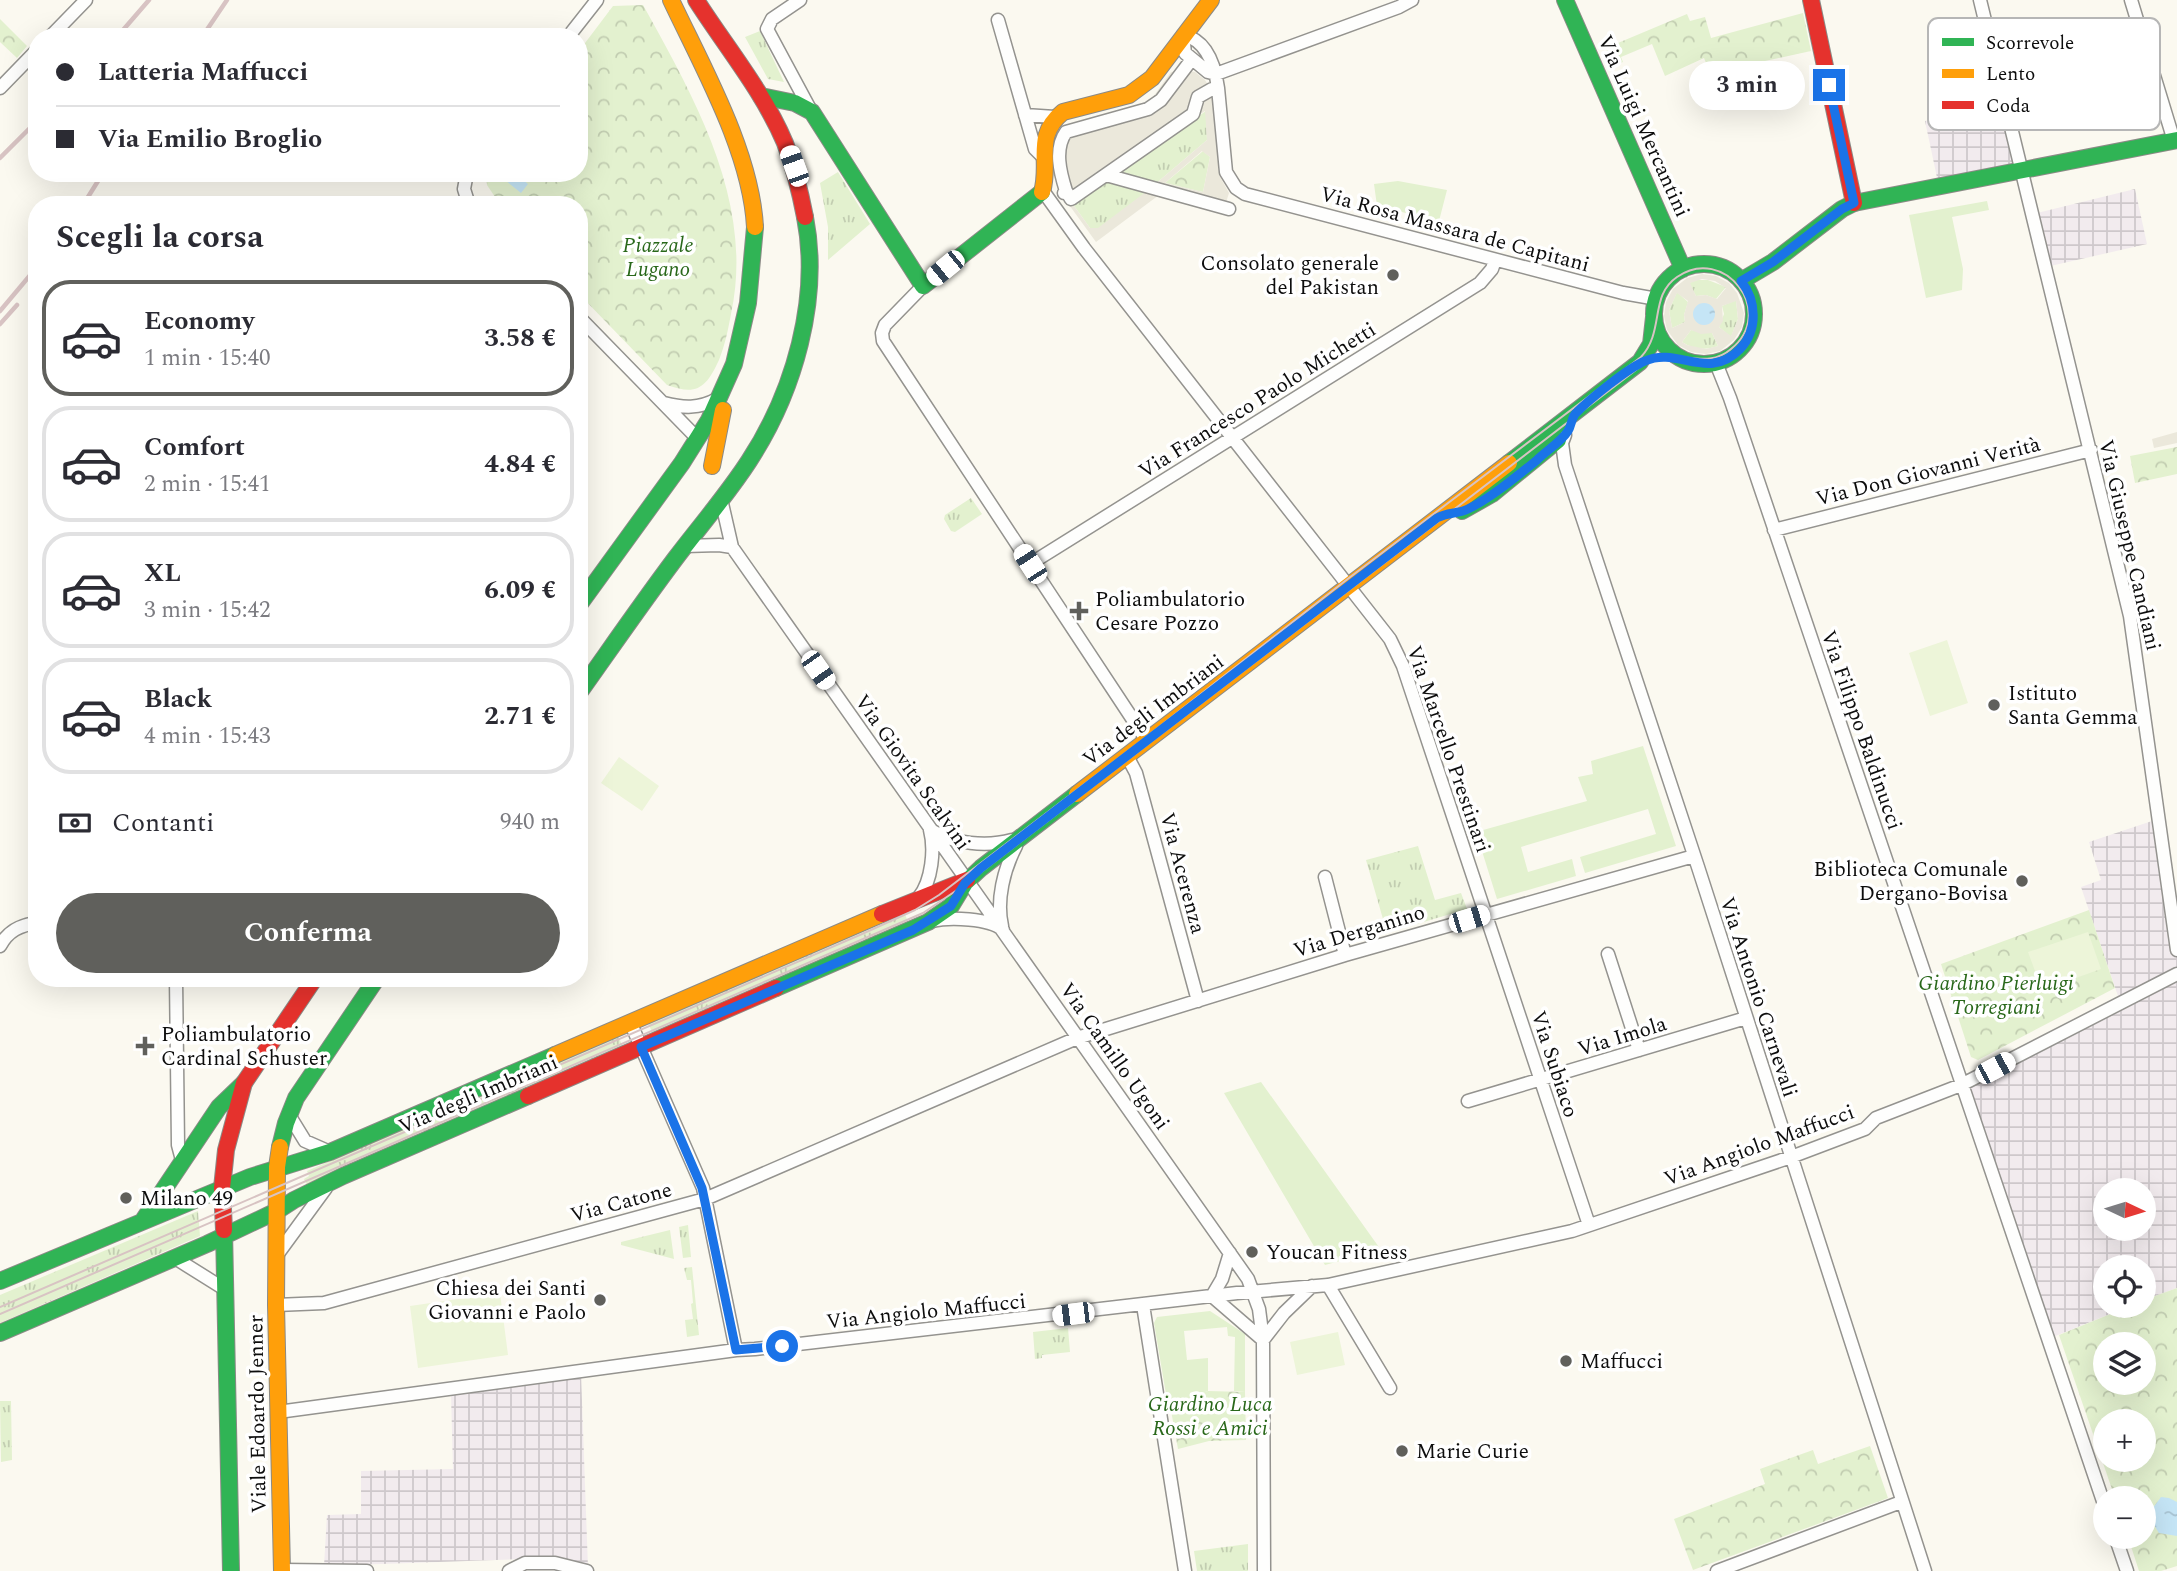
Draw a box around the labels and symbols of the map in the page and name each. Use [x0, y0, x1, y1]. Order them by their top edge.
legend [1928, 18, 2160, 130]
text: Scorrevole [1986, 29, 2074, 58]
street label: Via Luigi Mercantini [1589, 30, 1698, 223]
callout: 3 min [1689, 60, 1804, 110]
text: Lento [1986, 60, 2035, 89]
route end [1813, 69, 1845, 101]
text: Coda [1986, 92, 2031, 121]
car [777, 143, 812, 189]
street label: Via Rosa Massara de Capitani [1316, 179, 1593, 281]
park label: Piazzale Lugano [622, 230, 694, 286]
car [923, 247, 968, 289]
place label: Consolato generale del Pakistan [1200, 248, 1379, 304]
marker: Consolato generale del Pakistan [1385, 267, 1401, 283]
street label: Via Francesco Paolo Michetti [1133, 314, 1383, 487]
street label: Via Don Giovanni Verità [1813, 428, 2045, 515]
street label: Via Giuseppe Candiani [2089, 437, 2169, 654]
car [1010, 541, 1051, 587]
place label: Poliambulatorio Cesare Pozzo [1095, 584, 1245, 640]
marker: Poliambulatorio Cesare Pozzo [1069, 601, 1089, 621]
street label: Via Filippo Baldinucci [1812, 626, 1910, 834]
street label: Via Marcello Prestinari [1398, 641, 1499, 857]
car [798, 647, 839, 693]
street label: Via degli Imbriani [1076, 647, 1231, 775]
place label: Istituto Santa Gemma [2008, 678, 2138, 734]
street label: Via Giovita Scalvini [846, 688, 978, 857]
marker: Istituto Santa Gemma [1986, 697, 2002, 713]
street label: Via Acerenza [1151, 809, 1214, 938]
place label: Biblioteca Comunale Dergano-Bovisa [1814, 854, 2009, 910]
marker: Biblioteca Comunale Dergano-Bovisa [2014, 873, 2030, 889]
street label: Via Antonio Carnevali [1711, 893, 1806, 1102]
street label: Via Derganino [1289, 897, 1429, 967]
car [1446, 903, 1493, 935]
park label: Giardino Pierluigi Torregiani [1918, 968, 2074, 1024]
street label: Via Camillo Ugoni [1051, 976, 1177, 1137]
street label: Via Subiaco [1522, 1007, 1586, 1122]
street label: Via Imola [1574, 1008, 1671, 1066]
place label: Poliambulatorio Cardinal Schuster [161, 1019, 327, 1075]
marker: Poliambulatorio Cardinal Schuster [135, 1036, 155, 1056]
street label: Via degli Imbriani [394, 1047, 563, 1143]
car [1972, 1049, 2019, 1087]
street label: Via Angiolo Maffucci [1660, 1097, 1859, 1195]
street label: Via Catone [567, 1174, 676, 1232]
north arrow [2093, 1178, 2156, 1241]
place label: Milano 49 [140, 1183, 233, 1215]
marker: Milano 49 [118, 1190, 134, 1206]
place label: Youcan Fitness [1266, 1237, 1408, 1269]
marker: Youcan Fitness [1244, 1244, 1260, 1260]
place label: Chiesa dei Santi Giovanni e Paolo [428, 1273, 586, 1329]
street label: Via Angiolo Maffucci [825, 1286, 1028, 1338]
marker: Chiesa dei Santi Giovanni e Paolo [592, 1292, 608, 1308]
car [1051, 1301, 1096, 1327]
street label: Viale Edoardo Jenner [240, 1314, 276, 1514]
route start [766, 1330, 798, 1362]
place label: Maffucci [1580, 1346, 1663, 1378]
marker: Maffucci [1558, 1353, 1574, 1369]
park label: Giardino Luca Rossi e Amici [1148, 1389, 1273, 1445]
place label: Marie Curie [1416, 1436, 1529, 1468]
marker: Marie Curie [1394, 1443, 1410, 1459]

